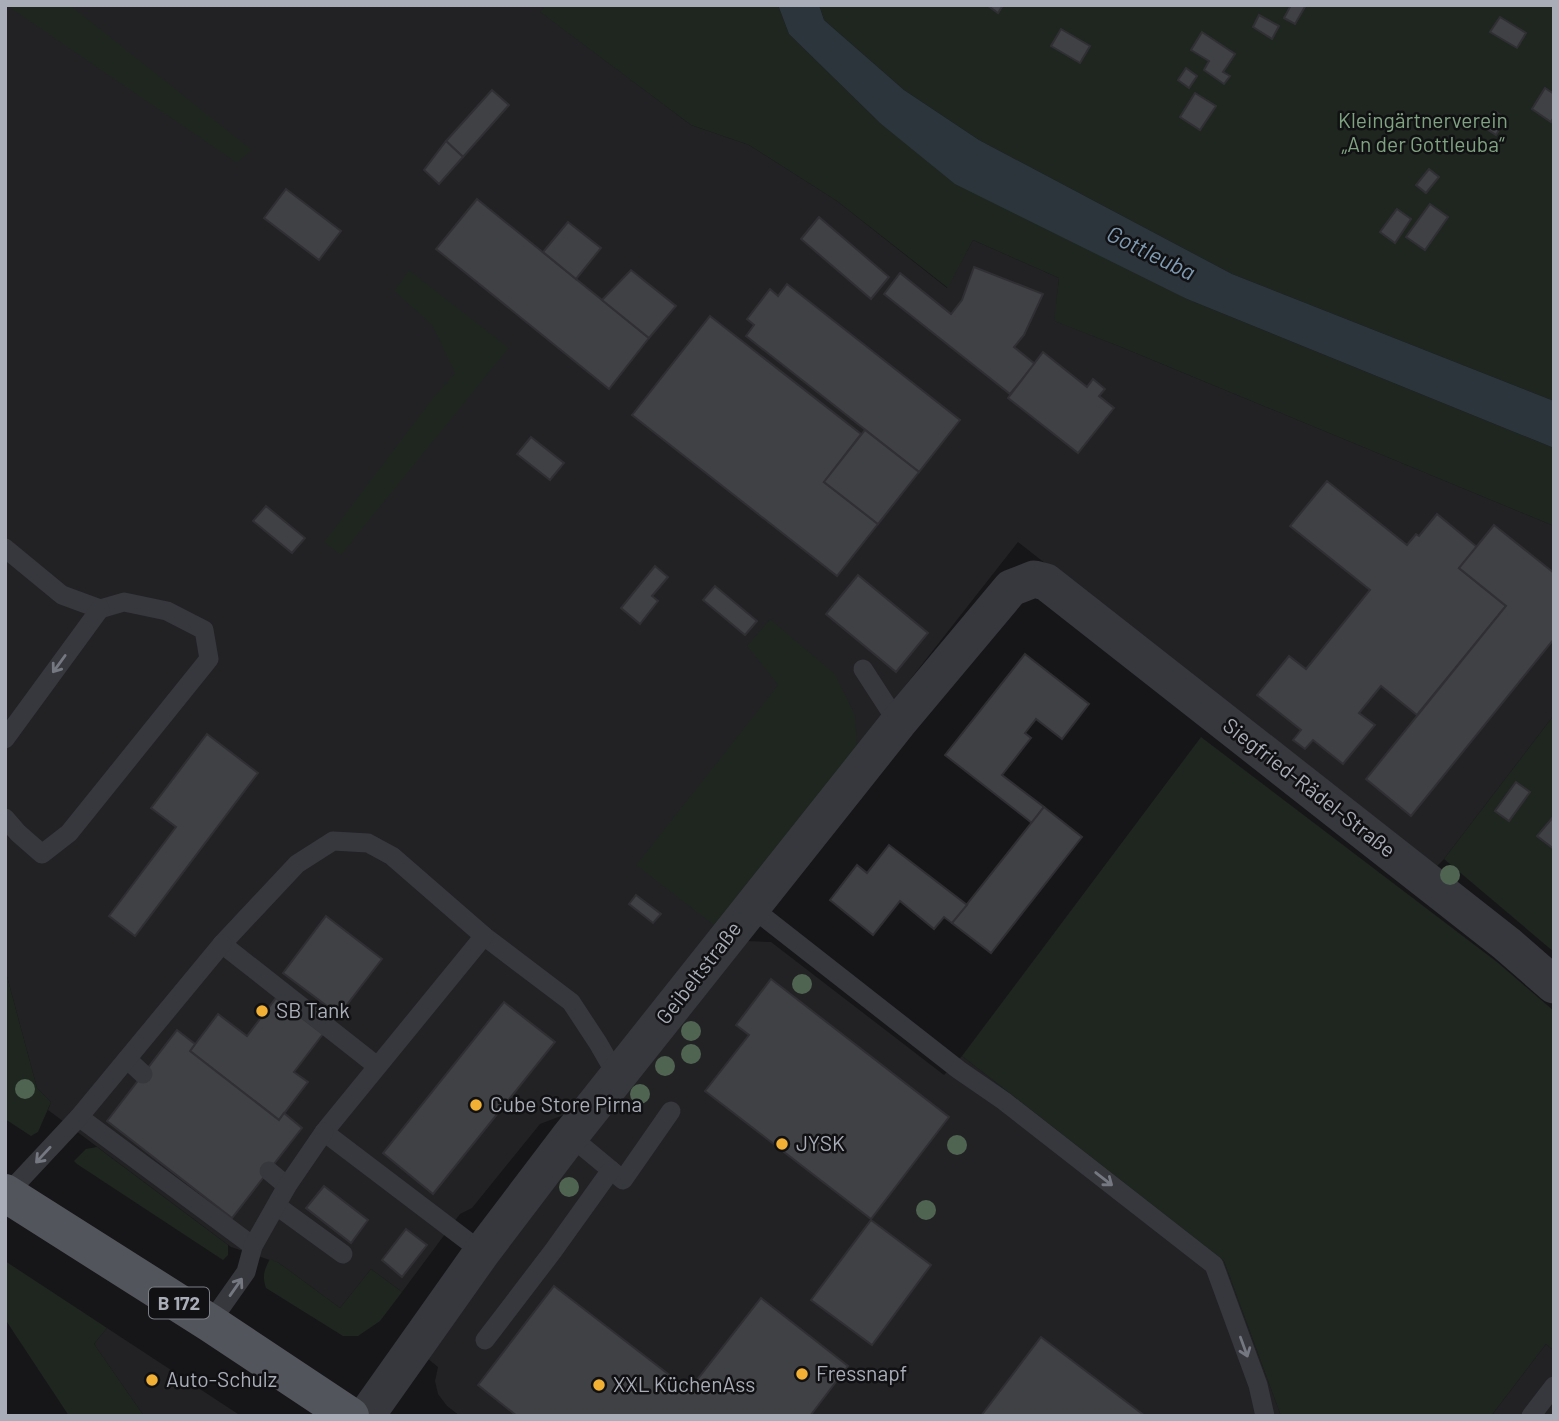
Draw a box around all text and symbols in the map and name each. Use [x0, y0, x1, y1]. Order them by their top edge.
park label: Kleingärtnerverein „An der Gottleuba“ [1338, 107, 1508, 156]
water label: Gottleuba [1102, 219, 1200, 286]
one-way arrow [52, 655, 67, 673]
street label: Siegfried-Rädel-Straße [1219, 712, 1401, 862]
street label: Geibeltstraße [650, 916, 746, 1028]
place label: SB Tank [276, 997, 350, 1022]
marker: SB Tank [254, 1003, 270, 1019]
place label: Cube Store Pirna [490, 1091, 642, 1116]
marker: Cube Store Pirna [468, 1097, 484, 1113]
place label: JYSK [796, 1130, 845, 1155]
marker: JYSK [774, 1136, 790, 1152]
one-way arrow [35, 1146, 51, 1164]
one-way arrow [1094, 1171, 1113, 1186]
one-way arrow [229, 1278, 243, 1297]
road number: B 172 [149, 1288, 209, 1318]
one-way arrow [1239, 1336, 1252, 1358]
place label: Fressnapf [816, 1360, 907, 1385]
place label: Auto-Schulz [166, 1366, 277, 1391]
marker: Fressnapf [794, 1366, 810, 1382]
place label: XXL KüchenAss [613, 1371, 755, 1396]
marker: Auto-Schulz [144, 1372, 160, 1388]
marker: XXL KüchenAss [591, 1377, 607, 1393]

